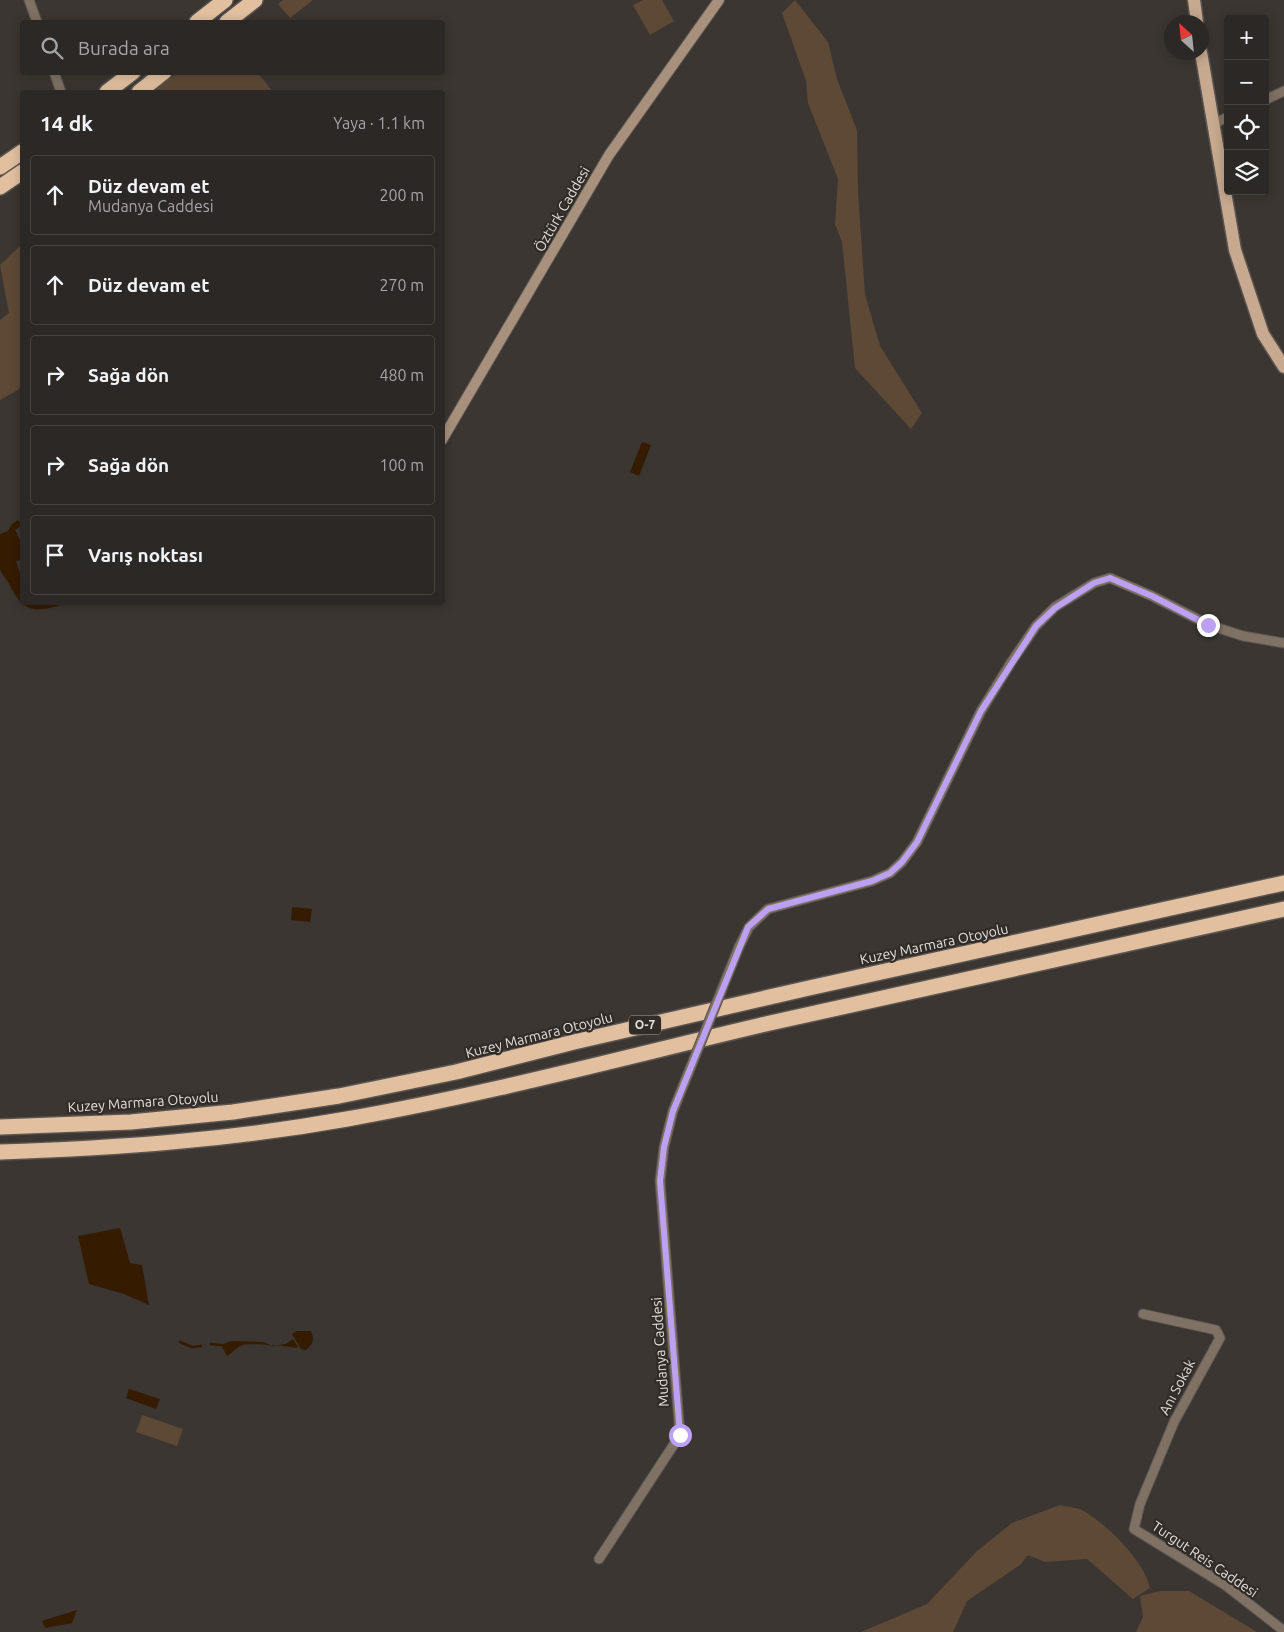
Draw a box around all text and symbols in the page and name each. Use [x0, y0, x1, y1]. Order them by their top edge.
north arrow [1164, 15, 1209, 60]
map controls [1224, 15, 1269, 195]
button: + [1224, 15, 1269, 60]
search box [20, 20, 445, 75]
icon: search [38, 34, 66, 62]
text: Burada ara [78, 37, 170, 59]
button: − [1224, 60, 1269, 105]
button: locate [1224, 105, 1269, 150]
text: 14 dk [40, 111, 93, 135]
text: Yaya · 1.1 km [333, 114, 425, 132]
button: layers [1224, 150, 1269, 195]
street label: Öztürk Caddesi [530, 163, 593, 254]
text: Düz devam et [88, 175, 209, 197]
icon: ahead [41, 181, 69, 209]
text: 200 m [379, 186, 424, 204]
text: Mudanya Caddesi [88, 197, 214, 215]
icon: ahead [41, 271, 69, 299]
text: Düz devam et [88, 274, 209, 296]
text: 270 m [379, 276, 424, 294]
icon: right [41, 361, 69, 389]
text: Sağa dön [88, 364, 169, 386]
text: 480 m [379, 366, 424, 384]
icon: right [41, 451, 69, 479]
text: Sağa dön [88, 454, 169, 476]
text: 100 m [379, 456, 424, 474]
icon: arrive [41, 541, 69, 569]
text: Varış noktası [88, 544, 203, 566]
route end [1197, 614, 1220, 637]
street label: Kuzey Marmara Otoyolu [858, 920, 1010, 968]
street label: Kuzey Marmara Otoyolu [464, 1009, 614, 1061]
road number: O-7 [629, 1016, 661, 1034]
street label: Kuzey Marmara Otoyolu [67, 1089, 219, 1115]
street label: Mudanya Caddesi [648, 1297, 672, 1407]
street label: Anı Sokak [1156, 1357, 1198, 1417]
route start [669, 1424, 692, 1447]
street label: Turgut Reis Caddesi [1149, 1518, 1261, 1600]

